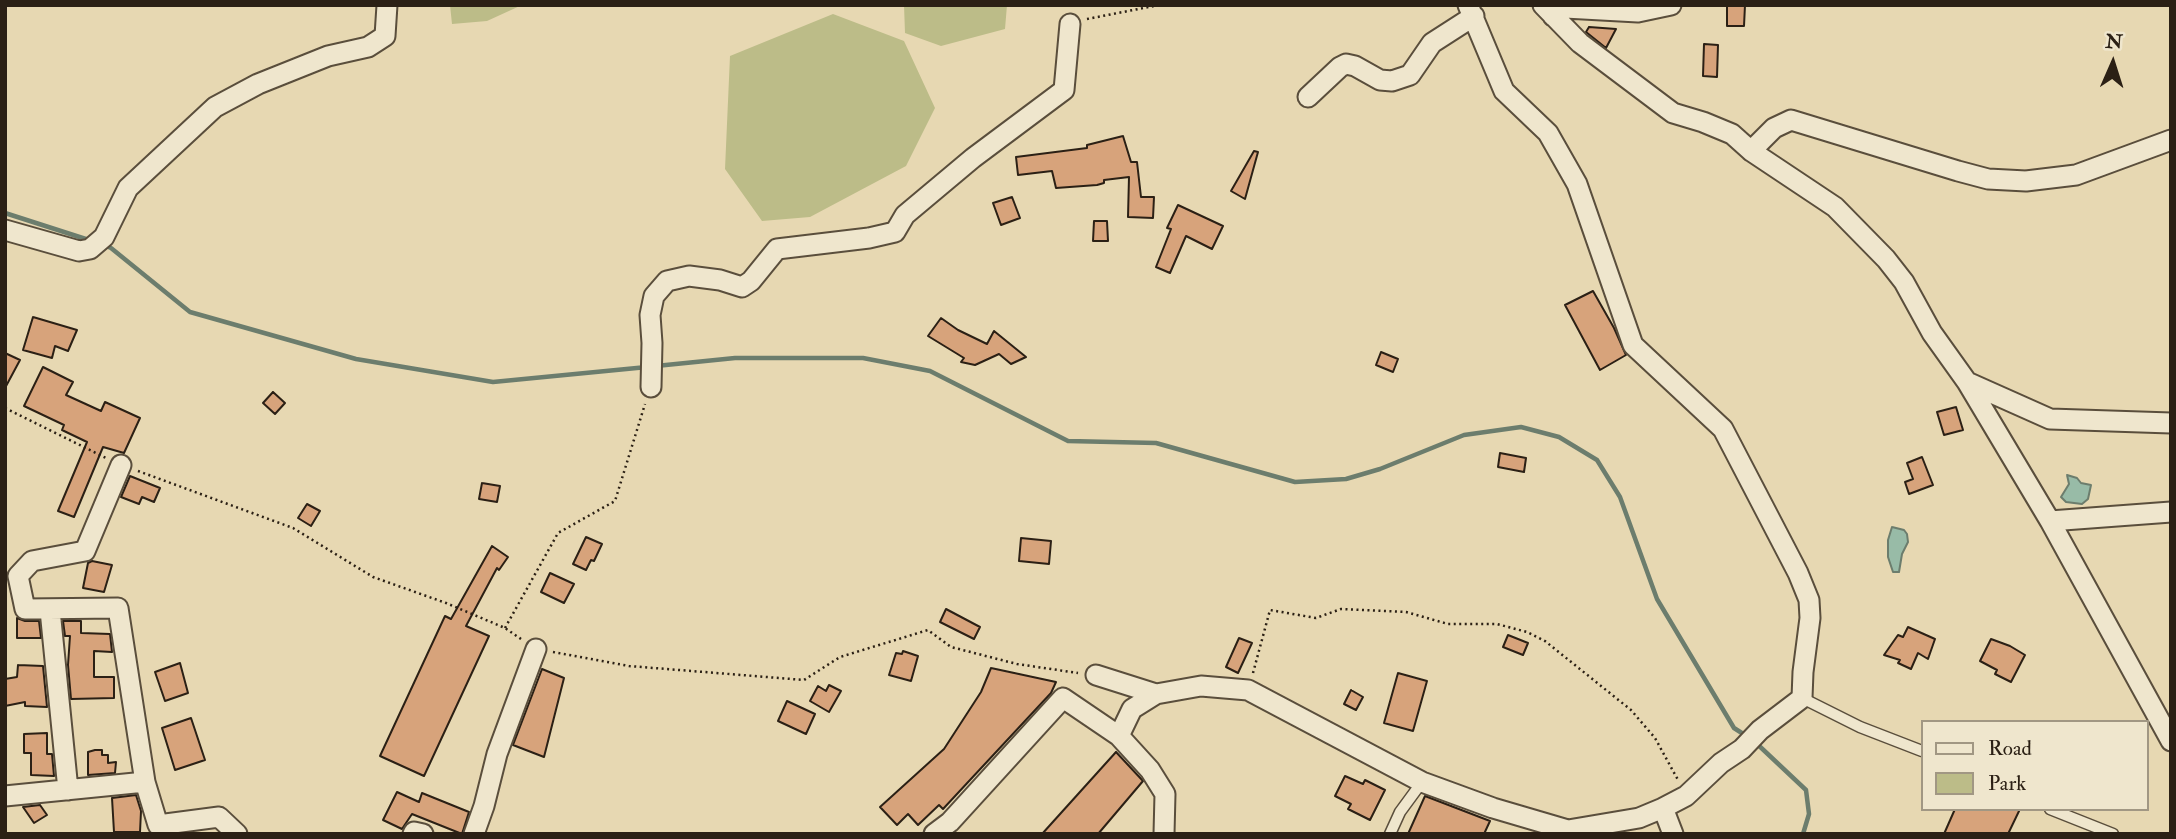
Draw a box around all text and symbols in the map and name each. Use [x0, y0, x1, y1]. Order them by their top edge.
north arrow [2078, 28, 2148, 98]
text: N [2105, 30, 2123, 54]
legend [1920, 720, 2148, 811]
text: Road [1988, 735, 2032, 762]
text: Park [1988, 770, 2026, 797]

